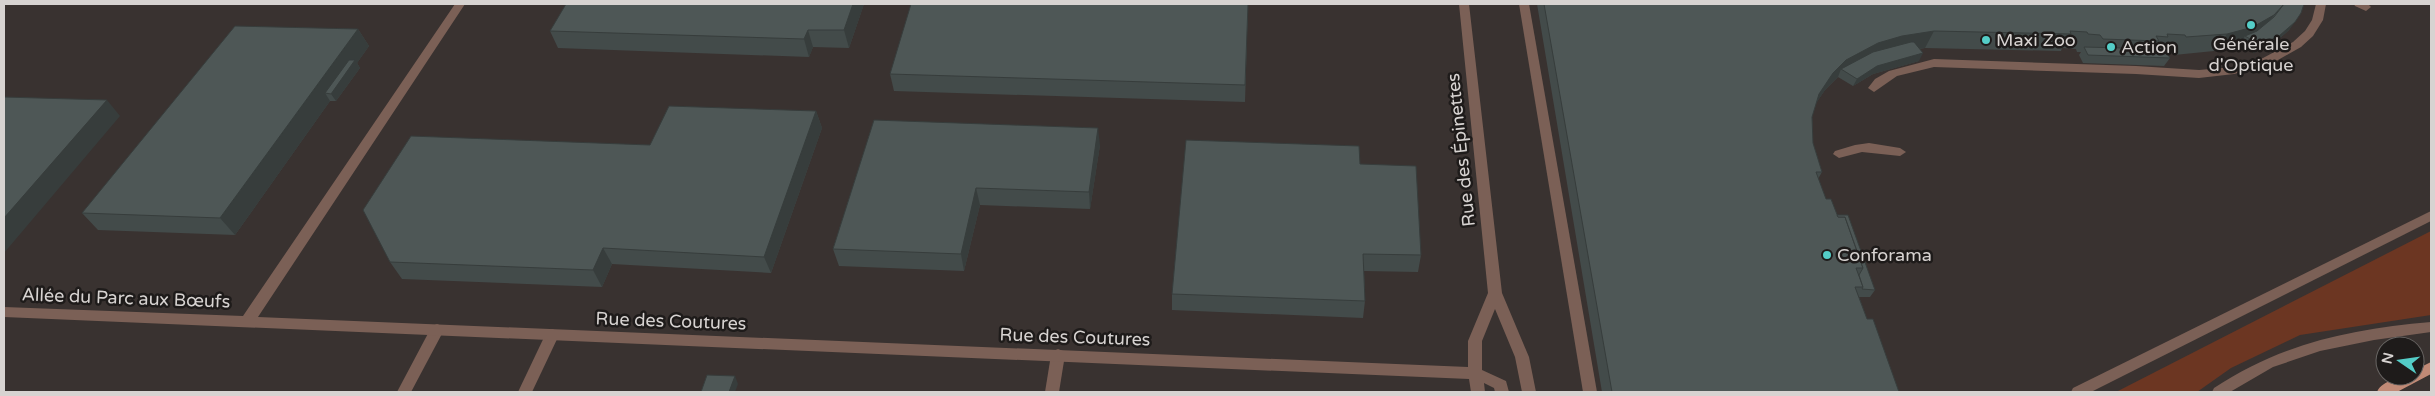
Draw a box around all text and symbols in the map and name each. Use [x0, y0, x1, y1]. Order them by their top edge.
marker: Générale d'Optique [2245, 19, 2257, 31]
place label: Maxi Zoo [1996, 29, 2076, 51]
place label: Générale d'Optique [2209, 33, 2293, 76]
marker: Maxi Zoo [1980, 34, 1992, 46]
place label: Action [2121, 36, 2177, 58]
marker: Action [2105, 41, 2117, 53]
street label: Rue des Épinettes [1442, 72, 1480, 228]
place label: Conforama [1837, 244, 1932, 266]
marker: Conforama [1821, 249, 1833, 261]
street label: Allée du Parc aux Bœufs [21, 283, 231, 313]
street label: Rue des Coutures [595, 307, 747, 335]
street label: Rue des Coutures [999, 323, 1151, 351]
north arrow [2375, 336, 2425, 386]
text: N [2378, 351, 2397, 366]

